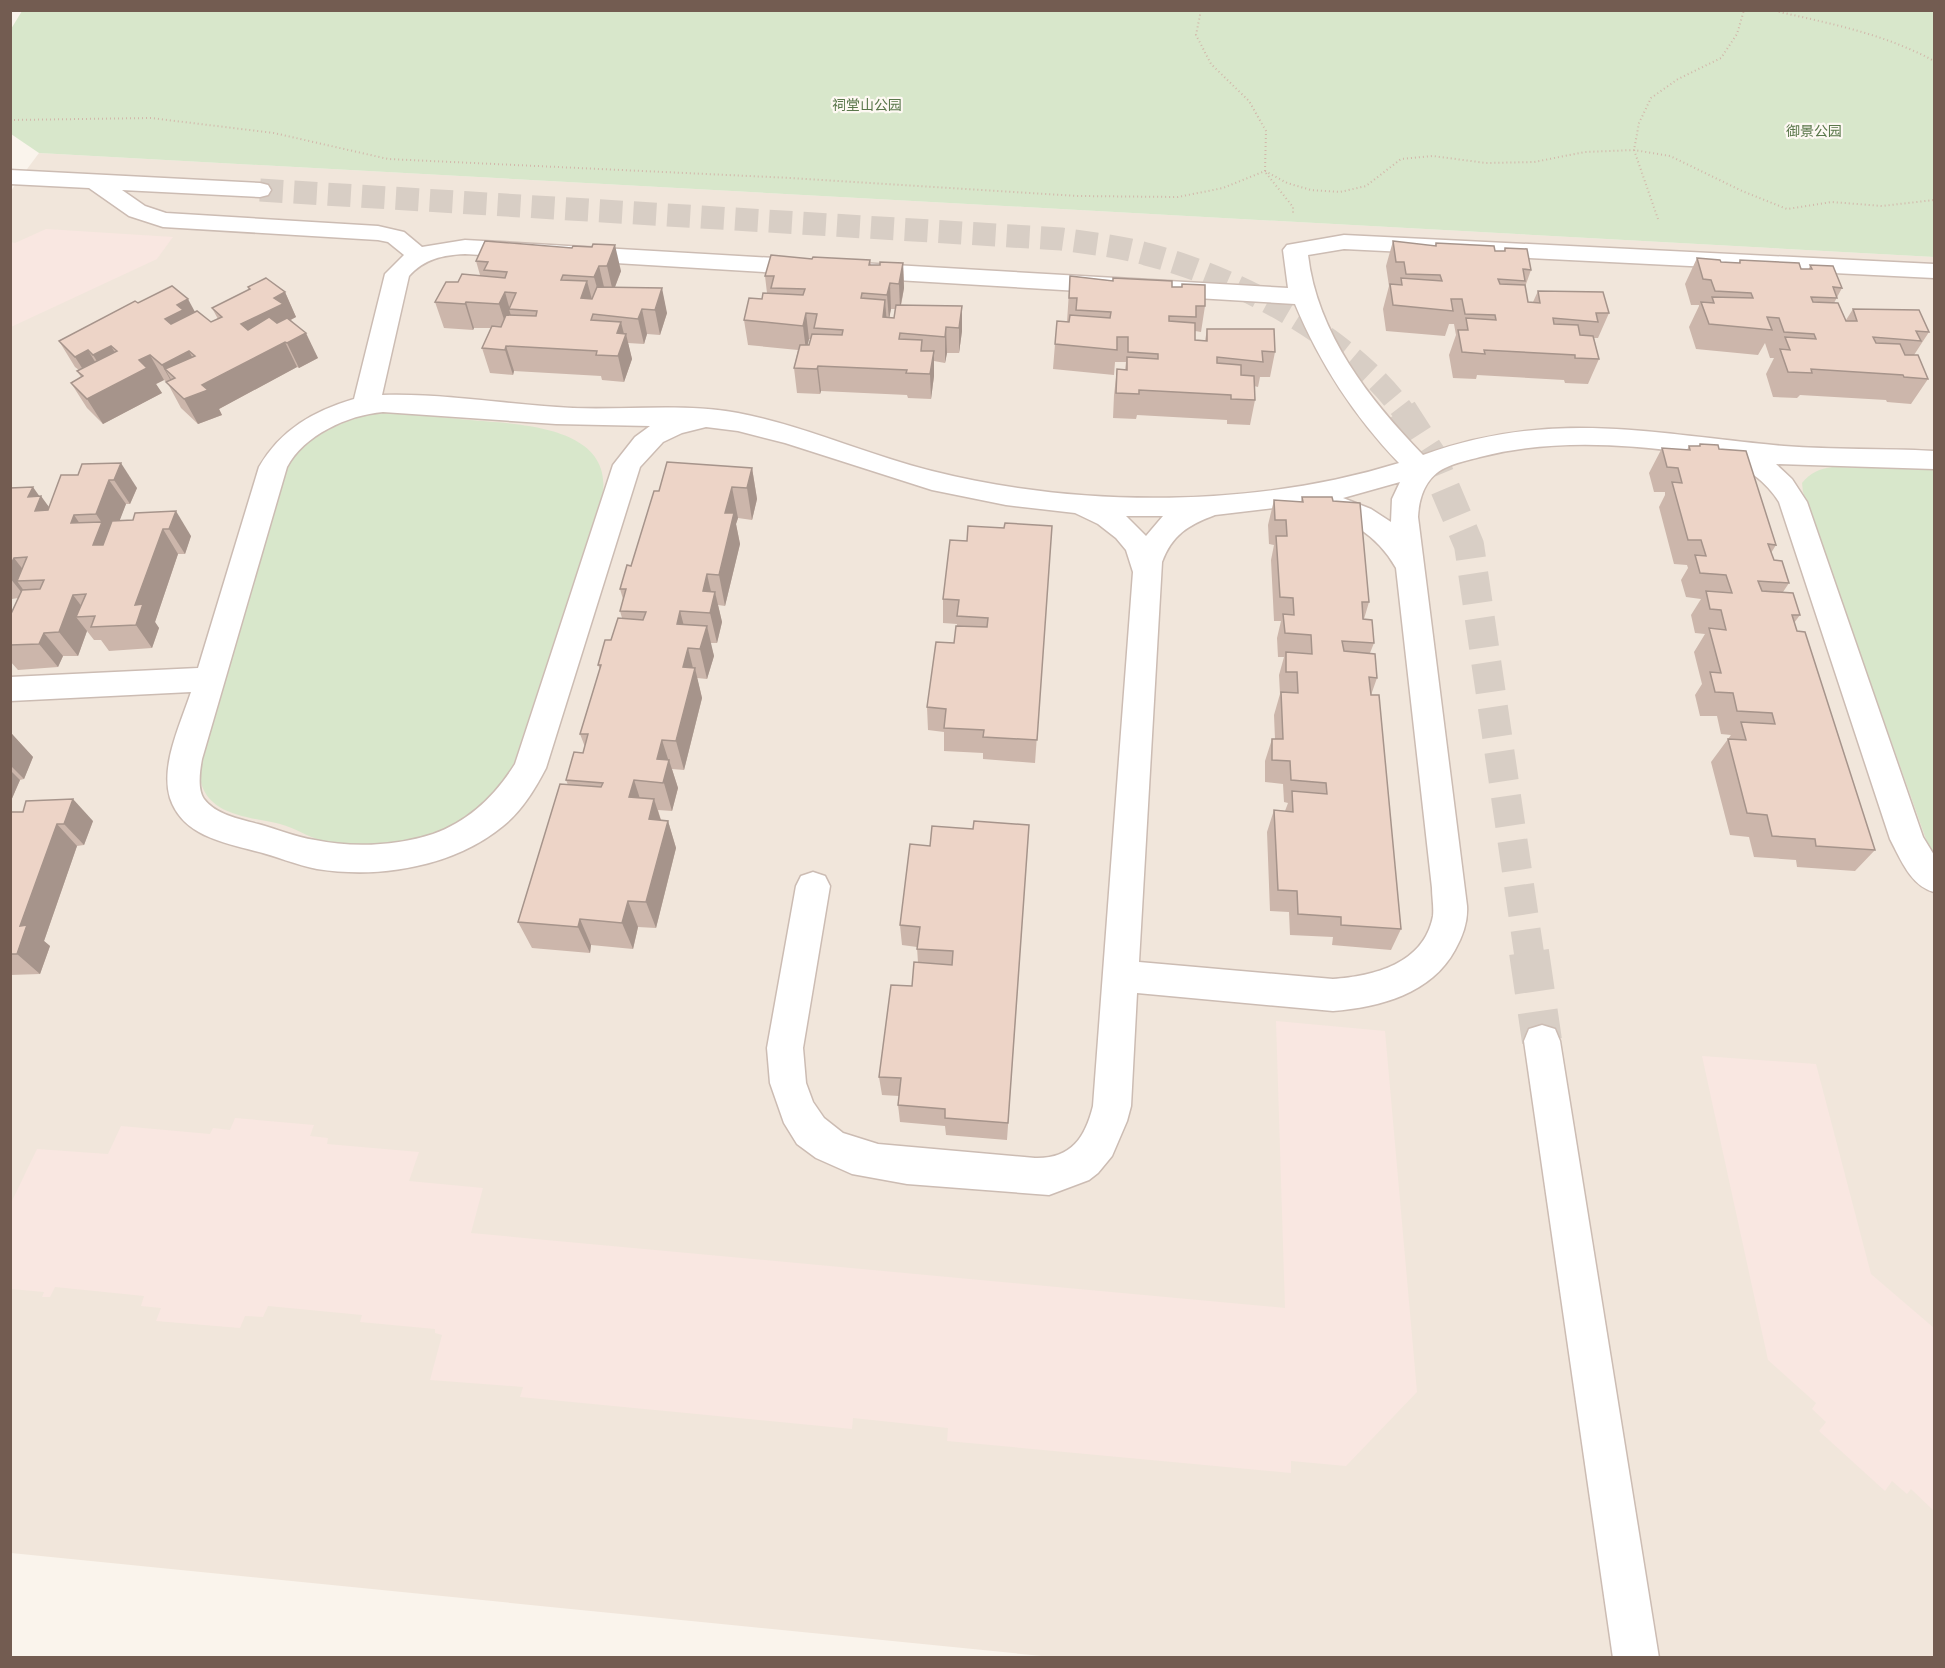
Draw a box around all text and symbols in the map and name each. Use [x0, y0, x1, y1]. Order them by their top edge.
park label: 祠堂山公园 [832, 96, 902, 114]
park label: 御景公园 [1786, 122, 1842, 140]

